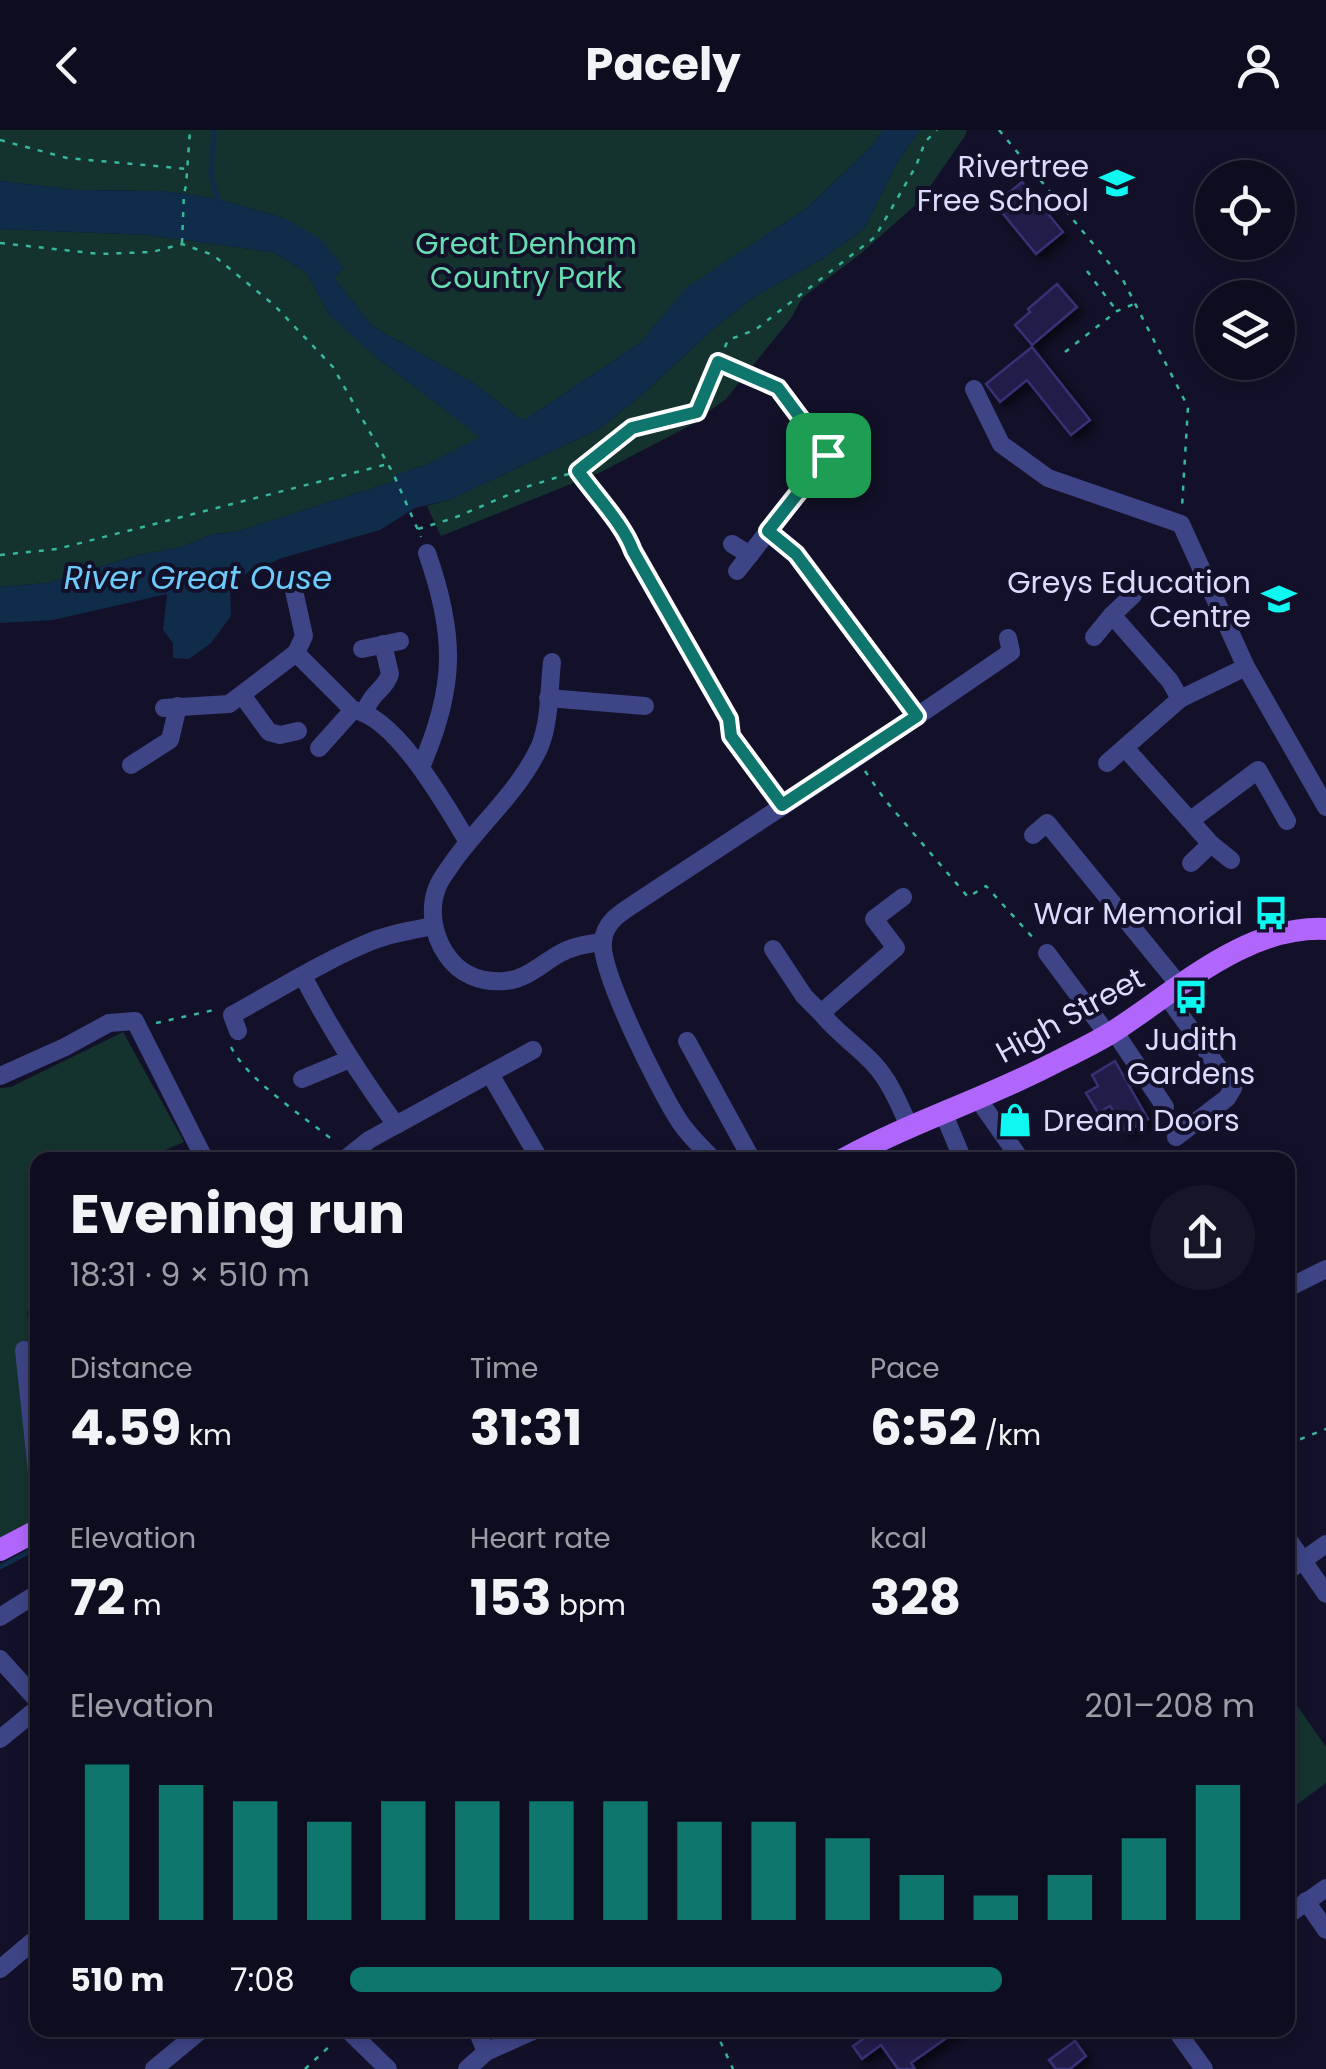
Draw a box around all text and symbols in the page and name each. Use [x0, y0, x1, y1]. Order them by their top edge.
text: Pacely [585, 33, 741, 96]
icon: back [40, 38, 95, 93]
icon: person [1231, 38, 1286, 93]
place label: Rivertree Free School [917, 145, 1089, 222]
map controls [1195, 160, 1295, 380]
button: locate [1195, 160, 1295, 260]
school or university icon: Rivertree Free School [1098, 164, 1136, 202]
park label: Great Denham Country Park [415, 222, 637, 299]
button: layers [1195, 280, 1295, 380]
pin [786, 413, 871, 498]
icon: arrive [801, 428, 856, 483]
water label: River Great Ouse [64, 555, 332, 600]
place label: Greys Education Centre [1007, 561, 1251, 638]
school or university icon: Greys Education Centre [1260, 580, 1298, 618]
place label: War Memorial [1033, 892, 1243, 935]
bus stop icon: War Memorial [1252, 894, 1290, 932]
street label: High Street [988, 957, 1152, 1073]
bus stop icon: Judith Gardens [1172, 978, 1210, 1016]
place label: Judith Gardens [1127, 1018, 1255, 1095]
place label: Dream Doors [1043, 1099, 1240, 1142]
shop icon: Dream Doors [996, 1101, 1034, 1139]
text: Evening run [70, 1175, 405, 1252]
button: share [1150, 1185, 1255, 1290]
text: 18:31 · 9 × 510 m [70, 1252, 310, 1297]
text: Distance [70, 1349, 193, 1388]
text: Time [470, 1349, 538, 1388]
text: Pace [870, 1349, 940, 1388]
text: 4.59 [70, 1392, 181, 1463]
text: 31:31 [470, 1392, 582, 1463]
text: 6:52 [870, 1392, 977, 1463]
text: km [181, 1416, 232, 1455]
text: /km [977, 1416, 1041, 1455]
text: Elevation [70, 1519, 196, 1558]
text: Heart rate [470, 1519, 611, 1558]
text: kcal [870, 1519, 927, 1558]
text: 72 [70, 1562, 125, 1633]
text: 153 [470, 1562, 552, 1633]
text: 328 [870, 1562, 961, 1633]
text: m [125, 1586, 162, 1625]
text: bpm [552, 1586, 626, 1625]
text: Elevation [70, 1683, 214, 1728]
text: 201–208 m [1084, 1683, 1255, 1728]
text: 510 m [70, 1957, 164, 2002]
text: 7:08 [230, 1957, 295, 2002]

